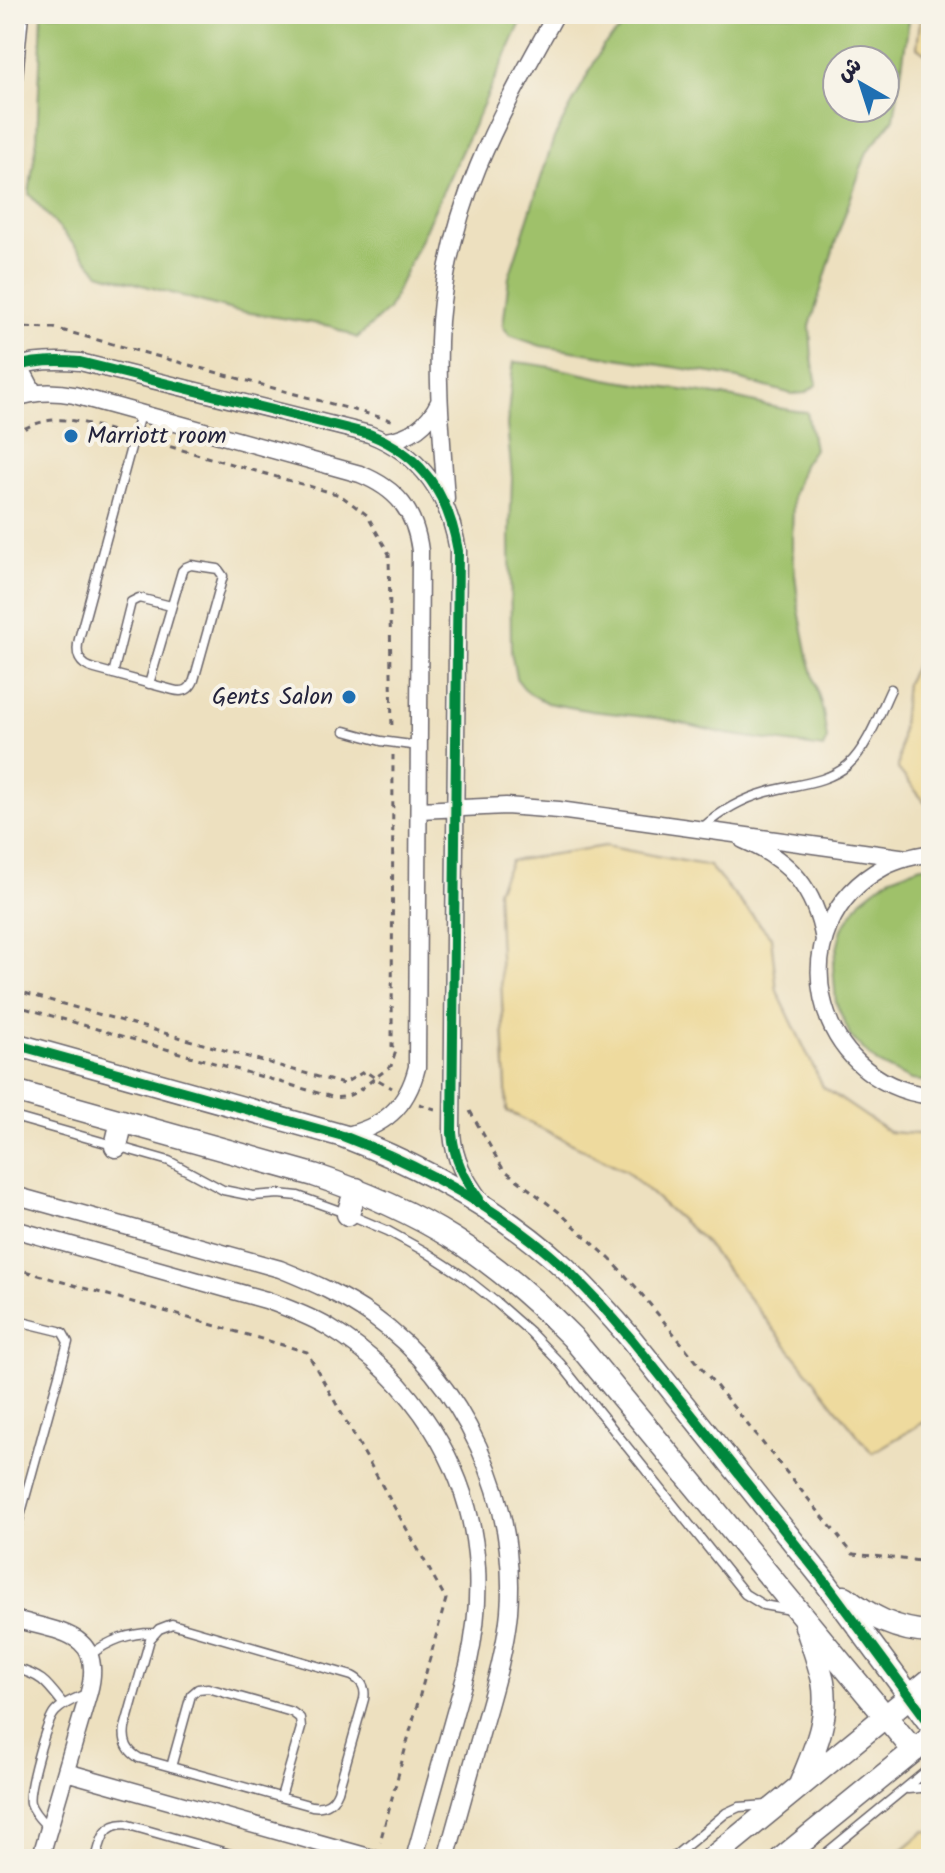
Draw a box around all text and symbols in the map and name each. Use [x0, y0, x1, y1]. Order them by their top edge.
north arrow [821, 44, 901, 124]
text: ش [830, 49, 870, 92]
place label: Marriott room [87, 417, 227, 456]
marker: Marriott room [62, 427, 80, 445]
place label: Gents Salon [212, 678, 333, 717]
marker: Gents Salon [340, 688, 358, 706]

